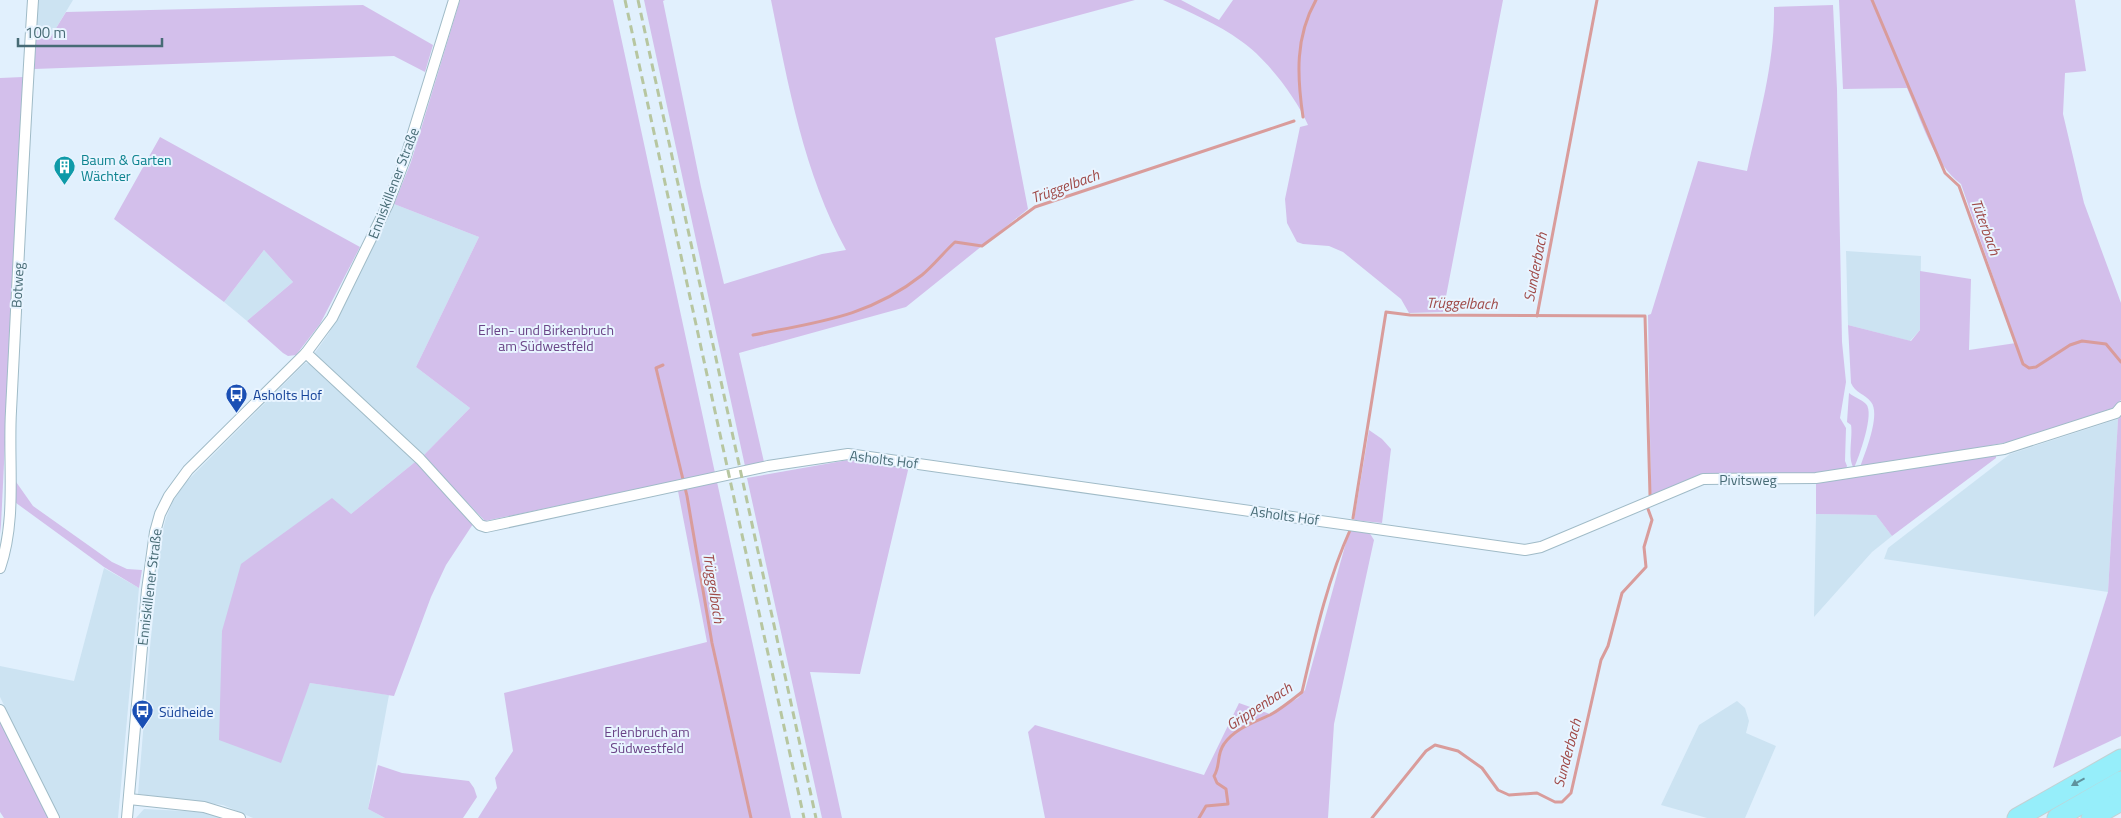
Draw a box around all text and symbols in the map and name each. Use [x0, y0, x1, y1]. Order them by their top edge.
scale bar [18, 15, 161, 47]
text: 100 m [25, 21, 66, 44]
street label: Enniskillener Straße [362, 124, 424, 242]
place label: Baum & Garten Wächter [81, 149, 172, 186]
building icon: Baum & Garten Wächter [53, 155, 77, 186]
water label: Trüggelbach [1028, 163, 1103, 209]
water label: Tüterbach [1965, 196, 2007, 259]
water label: Sunderbach [1517, 230, 1553, 304]
street label: Botweg [5, 262, 29, 308]
water label: Trüggelbach [1426, 291, 1498, 315]
park label: Erlen- und Birkenbruch am Südwestfeld [478, 319, 614, 356]
bus stop icon: Asholts Hof [225, 382, 249, 413]
place label: Asholts Hof [253, 384, 322, 405]
street label: Asholts Hof [849, 444, 920, 474]
street label: Pivitsweg [1719, 469, 1777, 490]
street label: Asholts Hof [1249, 500, 1321, 530]
street label: Enniskillener Straße [131, 527, 167, 647]
water label: Trüggelbach [697, 551, 731, 625]
water label: Grippenbach [1222, 676, 1297, 736]
bus stop icon: Südheide [131, 699, 155, 730]
place label: Südheide [159, 701, 214, 722]
water label: Sunderbach [1547, 716, 1587, 790]
park label: Erlenbruch am Südwestfeld [604, 721, 690, 758]
one-way arrow [2071, 778, 2085, 786]

